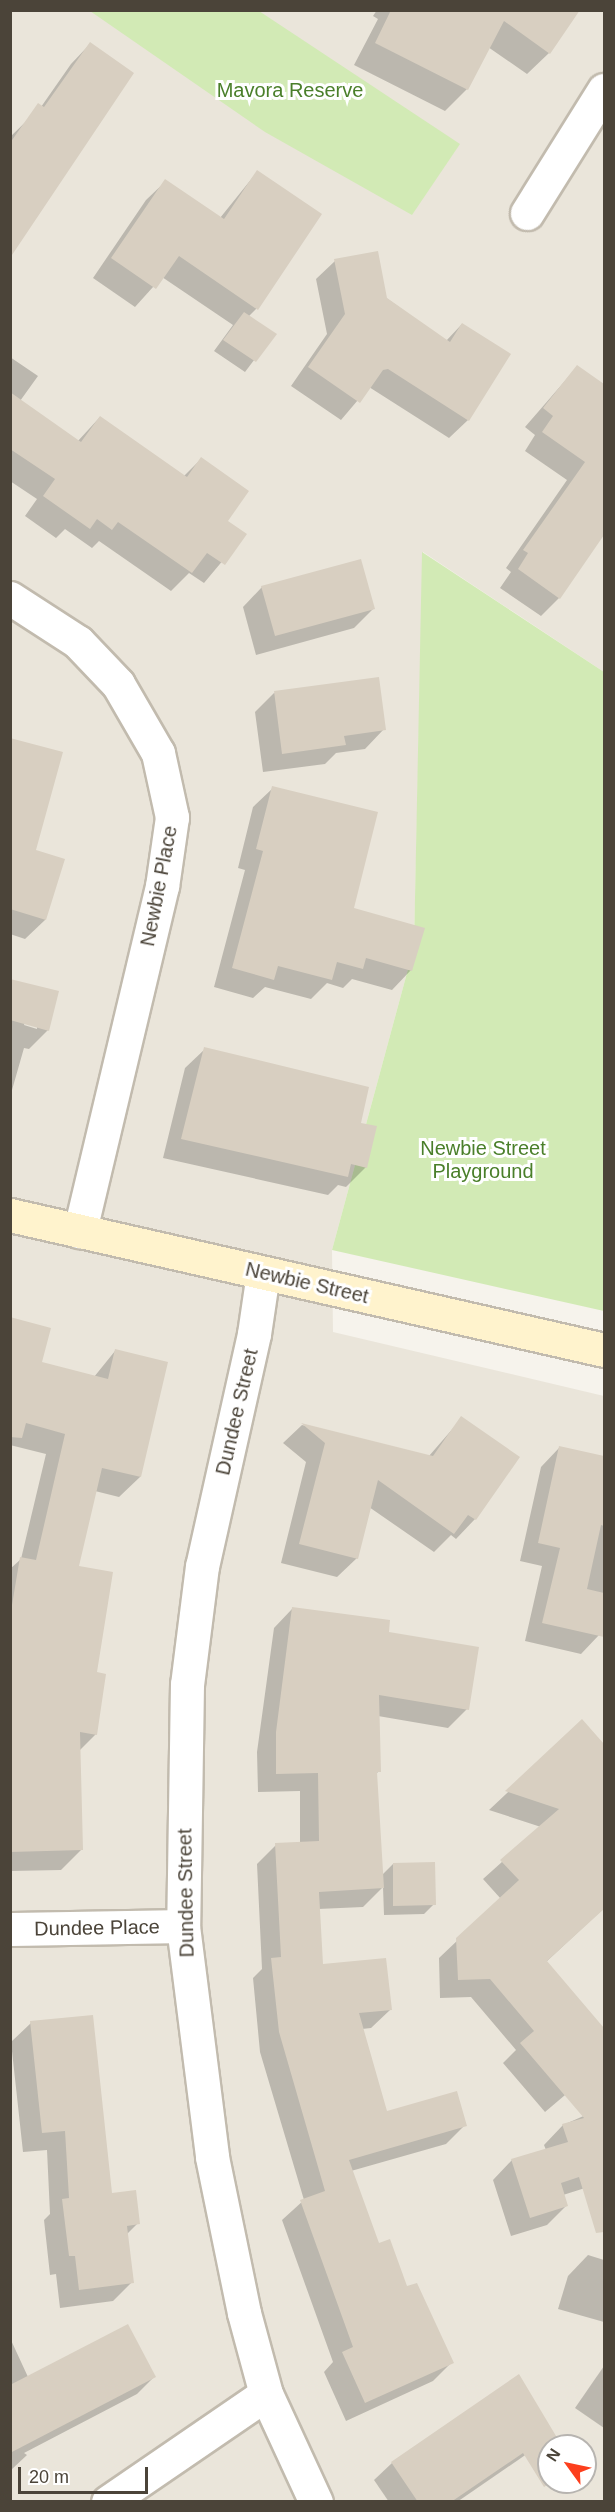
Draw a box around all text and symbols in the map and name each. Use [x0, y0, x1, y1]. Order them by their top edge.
park label: Mavora Reserve [217, 78, 363, 102]
street label: Newbie Place [136, 824, 182, 948]
park label: Newbie Street Playground [420, 1137, 546, 1184]
street label: Newbie Street [243, 1257, 371, 1309]
street label: Dundee Street [211, 1346, 263, 1478]
street label: Dundee Street [173, 1828, 199, 1958]
street label: Dundee Place [34, 1915, 160, 1941]
north arrow [537, 2434, 597, 2494]
text: N [543, 2446, 563, 2464]
scale bar [21, 2455, 152, 2493]
text: 20 m [29, 2467, 69, 2487]

